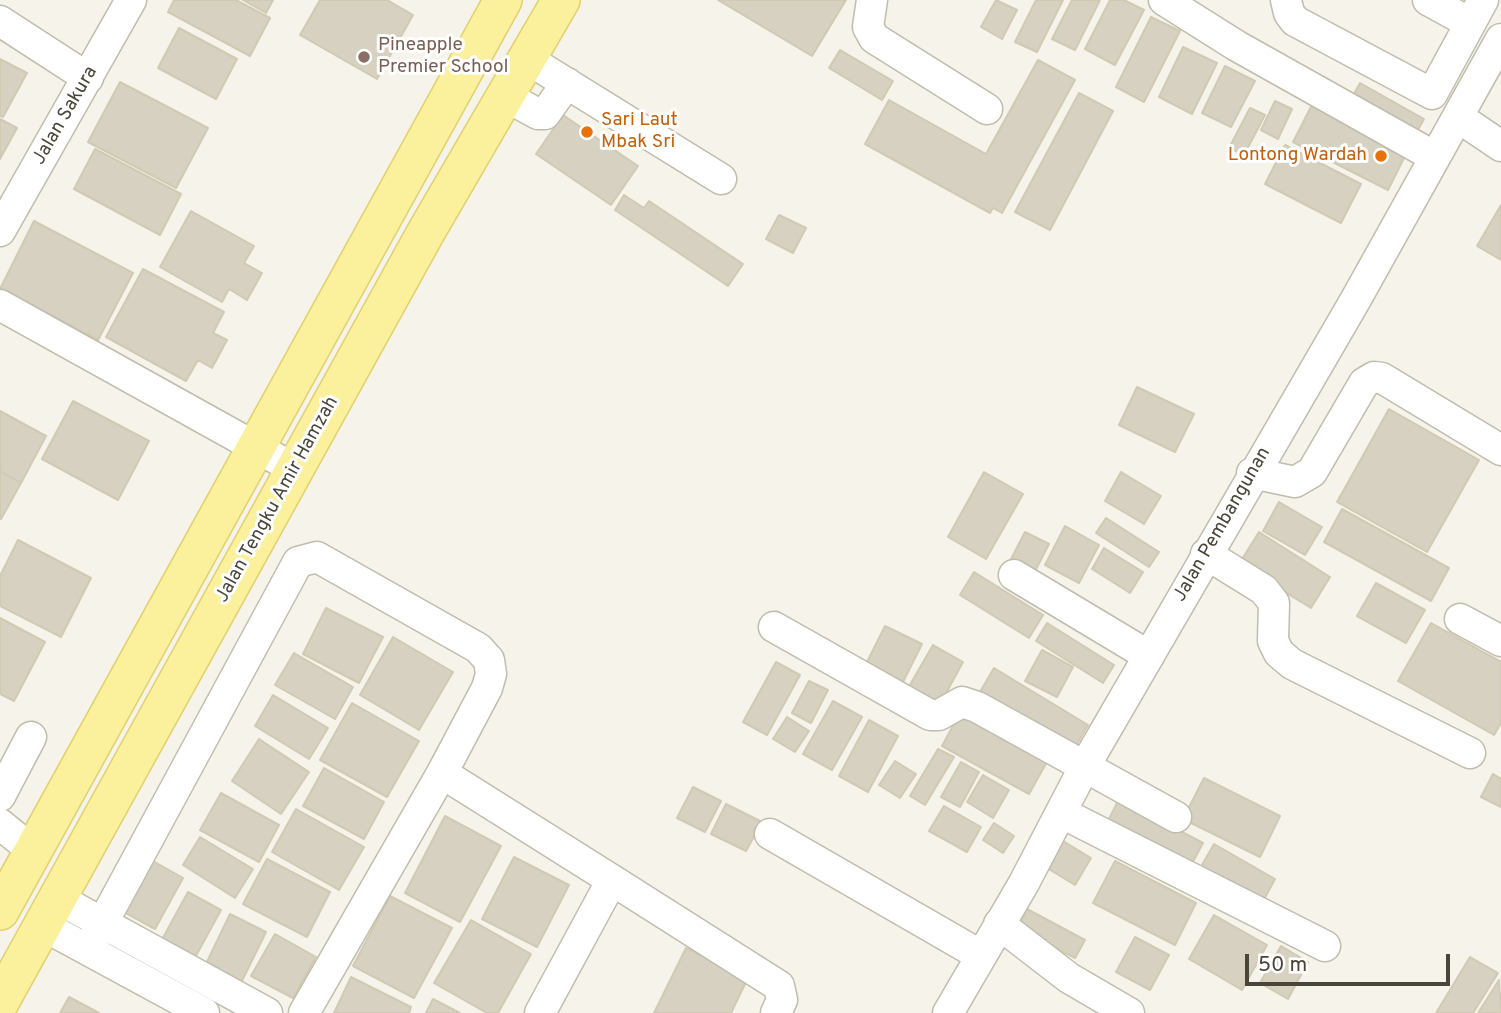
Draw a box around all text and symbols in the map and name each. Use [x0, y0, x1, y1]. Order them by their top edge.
place label: Pineapple Premier School [378, 35, 508, 79]
marker: Pineapple Premier School [356, 49, 372, 65]
street label: Jalan Sakura [29, 63, 103, 169]
place label: Sari Laut Mbak Sri [601, 110, 678, 154]
marker: Sari Laut Mbak Sri [579, 124, 595, 140]
place label: Lontong Wardah [1228, 145, 1367, 167]
marker: Lontong Wardah [1373, 148, 1389, 164]
street label: Jalan Tengku Amir Hamzah [212, 393, 344, 607]
street label: Jalan Pembangunan [1169, 444, 1277, 606]
scale bar [1249, 940, 1454, 984]
text: 50 m [1258, 952, 1307, 979]

